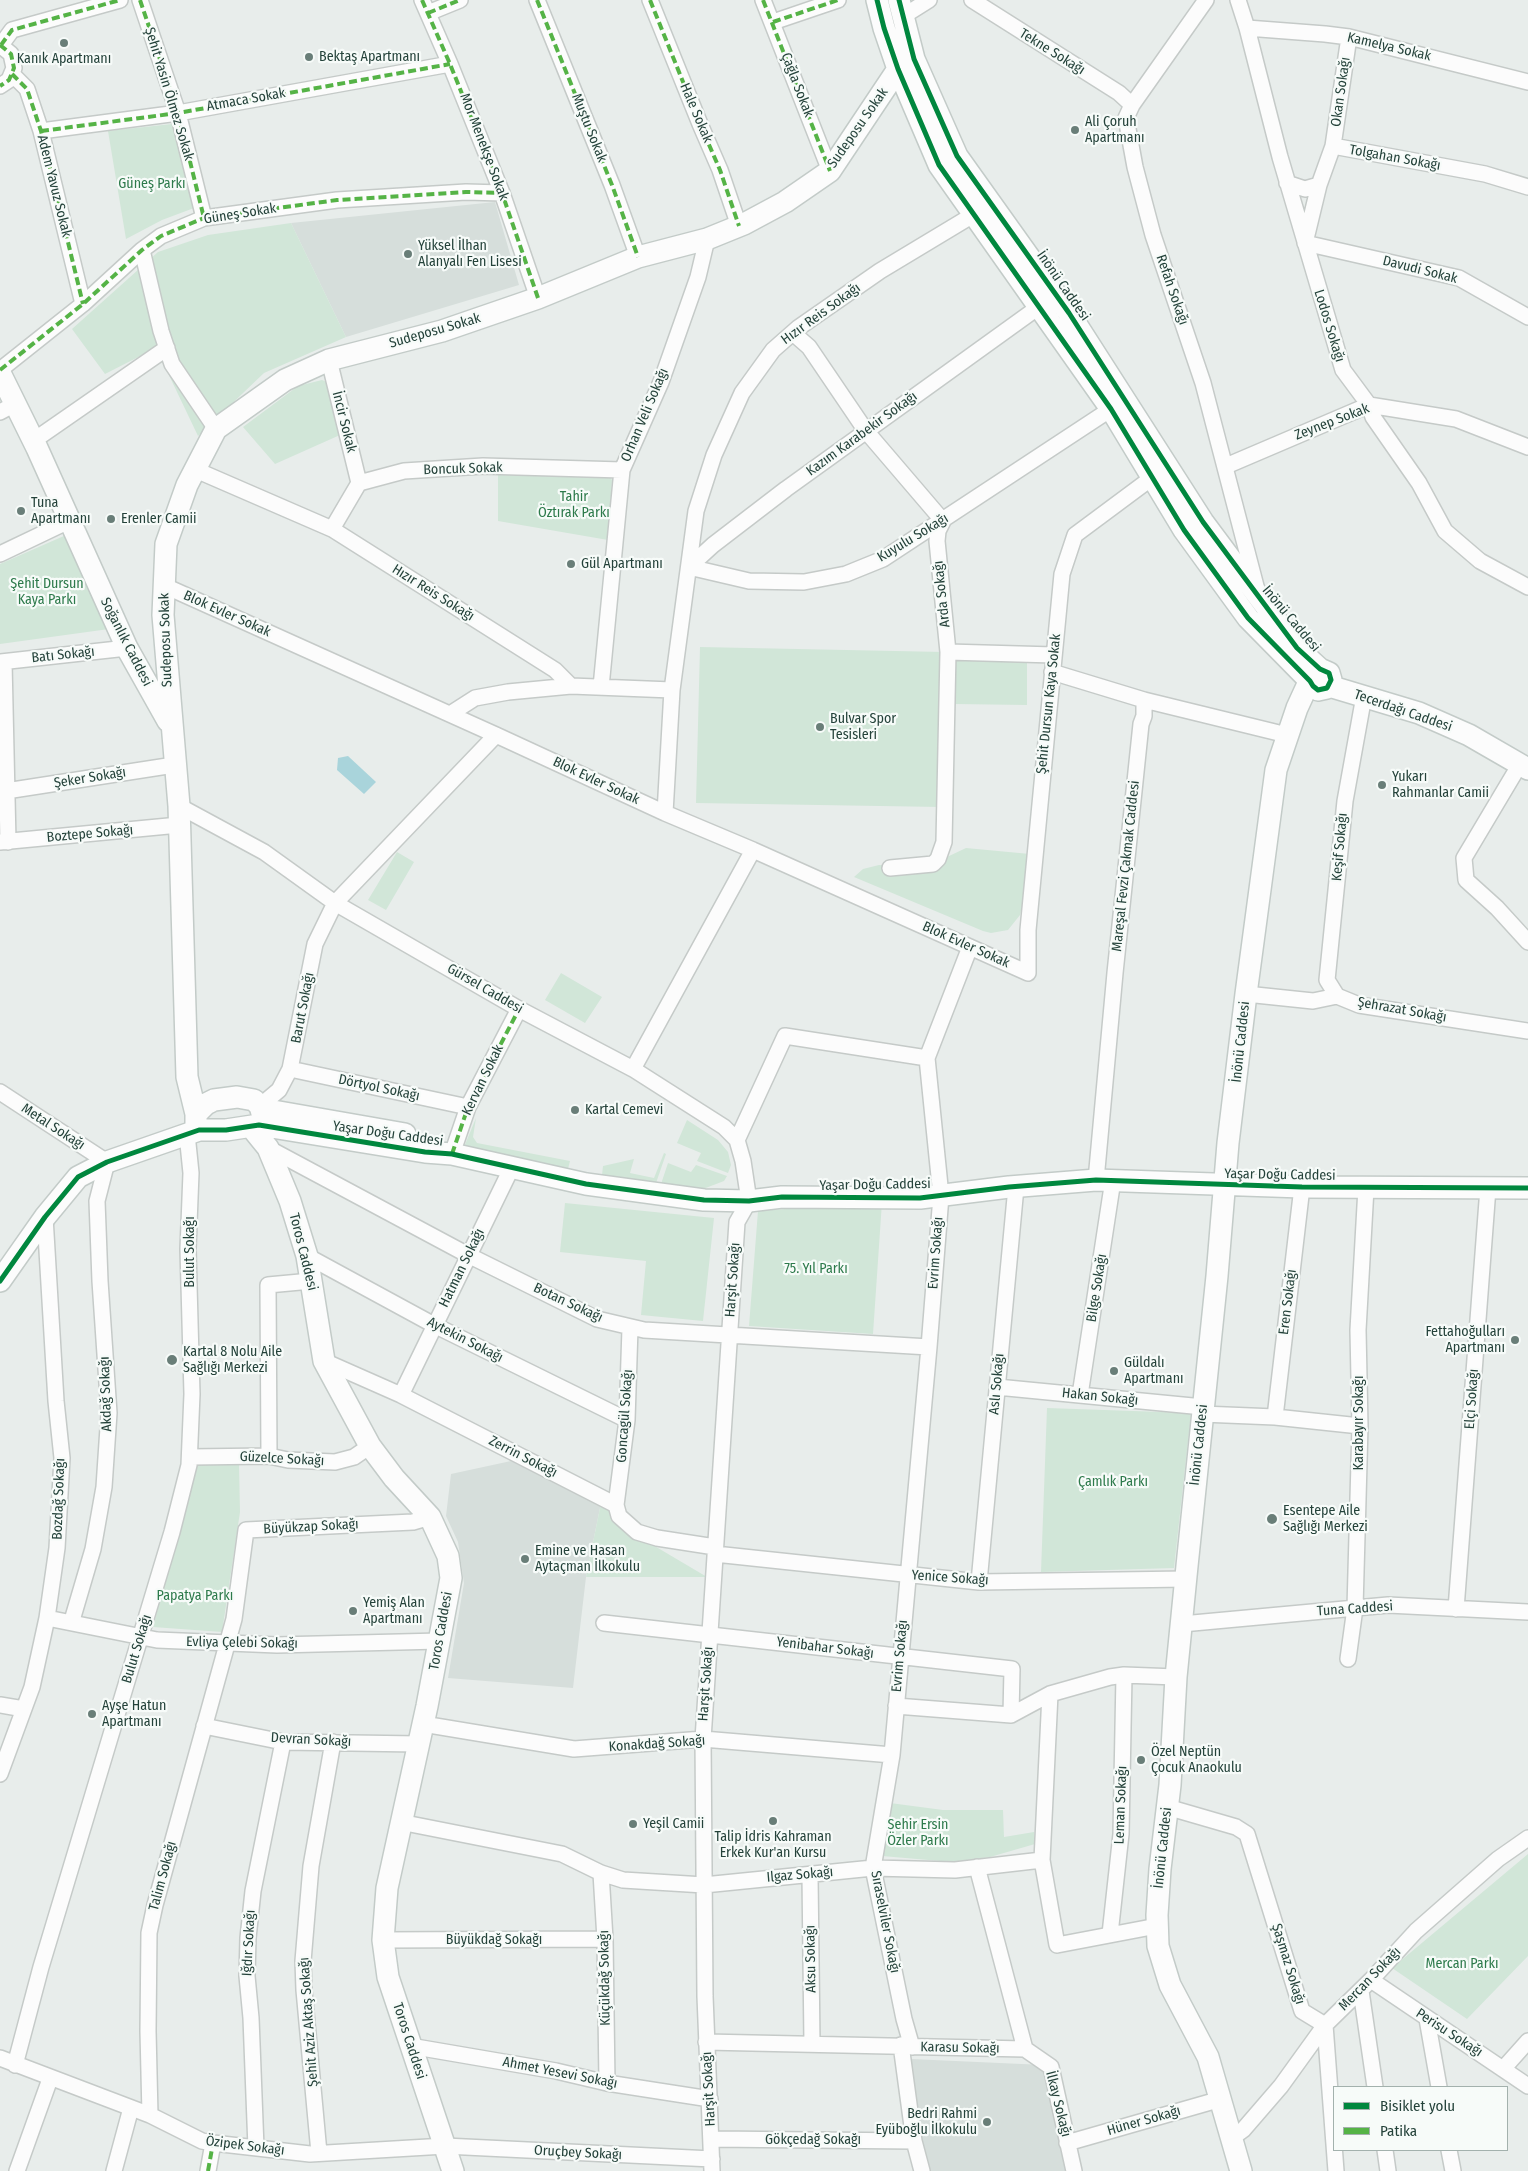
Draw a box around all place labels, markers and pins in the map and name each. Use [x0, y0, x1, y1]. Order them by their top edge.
marker: Kanık Apartmanı [58, 37, 70, 49]
place label: Bektaş Apartmanı [319, 49, 420, 65]
place label: Kanık Apartmanı [17, 51, 111, 67]
marker: Bektaş Apartmanı [303, 51, 315, 63]
place label: Ali Çoruh Apartmanı [1085, 114, 1145, 146]
marker: Ali Çoruh Apartmanı [1069, 124, 1081, 136]
place label: Yüksel İlhan Alanyalı Fen Lisesi [418, 238, 522, 270]
marker: Yüksel İlhan Alanyalı Fen Lisesi [402, 248, 414, 260]
place label: Tuna Apartmanı [31, 495, 91, 528]
marker: Tuna Apartmanı [15, 505, 27, 517]
place label: Erenler Camii [121, 511, 197, 527]
marker: Erenler Camii [105, 513, 117, 525]
place label: Gül Apartmanı [581, 556, 663, 572]
marker: Gül Apartmanı [565, 558, 577, 570]
place label: Bulvar Spor Tesisleri [830, 711, 896, 744]
marker: Bulvar Spor Tesisleri [814, 721, 826, 733]
place label: Yukarı Rahmanlar Camii [1392, 769, 1489, 802]
marker: Yukarı Rahmanlar Camii [1376, 779, 1388, 791]
place label: Kartal Cemevi [585, 1102, 663, 1118]
marker: Kartal Cemevi [569, 1104, 581, 1116]
place label: Fettahoğulları Apartmanı [1425, 1324, 1505, 1356]
marker: Fettahoğulları Apartmanı [1509, 1334, 1521, 1346]
place label: Kartal 8 Nolu Aile Sağlığı Merkezi [183, 1344, 282, 1376]
marker: Kartal 8 Nolu Aile Sağlığı Merkezi [165, 1353, 179, 1367]
place label: Güldalı Apartmanı [1124, 1355, 1184, 1388]
marker: Güldalı Apartmanı [1108, 1365, 1120, 1377]
place label: Esentepe Aile Sağlığı Merkezi [1283, 1503, 1368, 1535]
marker: Esentepe Aile Sağlığı Merkezi [1265, 1512, 1279, 1526]
place label: Emine ve Hasan Aytaçman İlkokulu [535, 1543, 640, 1575]
marker: Emine ve Hasan Aytaçman İlkokulu [519, 1553, 531, 1565]
place label: Yemiş Alan Apartmanı [363, 1595, 425, 1628]
marker: Yemiş Alan Apartmanı [347, 1605, 359, 1617]
place label: Ayşe Hatun Apartmanı [102, 1698, 166, 1730]
marker: Ayşe Hatun Apartmanı [86, 1708, 98, 1720]
place label: Özel Neptün Çocuk Anaokulu [1151, 1744, 1242, 1776]
marker: Özel Neptün Çocuk Anaokulu [1135, 1754, 1147, 1766]
marker: Talip İdris Kahraman Erkek Kur'an Kursu [767, 1815, 779, 1827]
place label: Yeşil Camii [643, 1816, 704, 1832]
marker: Yeşil Camii [627, 1818, 639, 1830]
place label: Talip İdris Kahraman Erkek Kur'an Kursu [714, 1829, 832, 1861]
place label: Bedri Rahmi Eyüboğlu İlkokulu [876, 2106, 977, 2138]
marker: Bedri Rahmi Eyüboğlu İlkokulu [981, 2116, 993, 2128]

